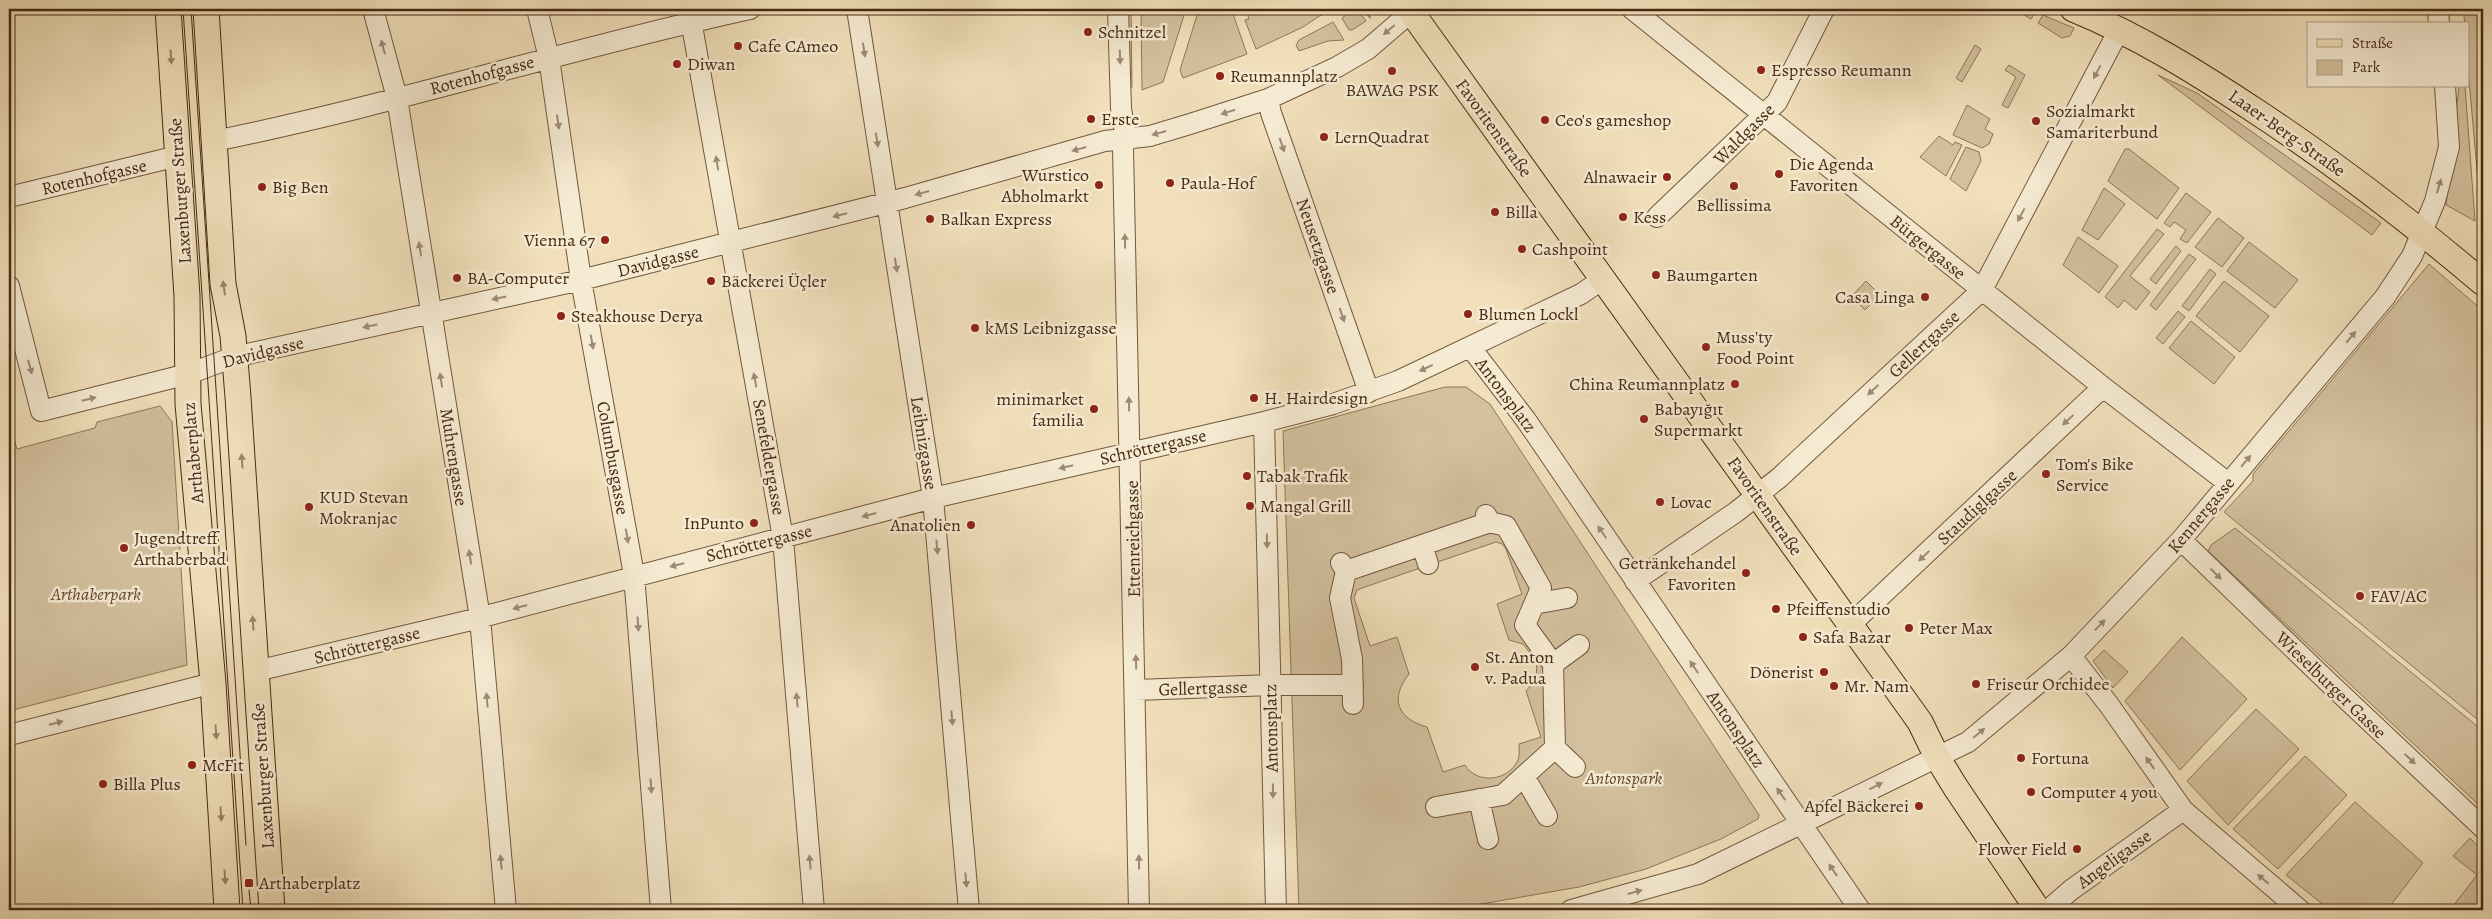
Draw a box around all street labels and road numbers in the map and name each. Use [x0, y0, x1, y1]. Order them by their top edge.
street label: Rotenhofgasse [427, 50, 537, 100]
street label: Favoritenstraße [1450, 74, 1538, 182]
street label: Laaer-Berg-Straße [2224, 84, 2350, 182]
street label: Waldgasse [1707, 98, 1780, 171]
street label: Laxenburger Straße [163, 117, 197, 265]
street label: Rotenhofgasse [39, 153, 149, 201]
street label: Neusetzgasse [1290, 195, 1346, 297]
street label: Bürgergasse [1885, 209, 1971, 285]
street label: Davidgasse [615, 239, 701, 283]
street label: Gellertgasse [1883, 305, 1965, 383]
street label: Davidgasse [220, 330, 306, 374]
street label: Antonsplatz [1469, 352, 1542, 438]
street label: Leibnizgasse [905, 395, 943, 491]
street label: Senefeldergasse [747, 397, 791, 517]
street label: Columbusgasse [591, 399, 635, 517]
street label: Arthaberplatz [177, 401, 209, 506]
street label: Muhrengasse [434, 406, 474, 508]
street label: Schröttergasse [1097, 423, 1209, 471]
street label: Favoritenstraße [1722, 452, 1808, 560]
street label: Staudiglgasse [1932, 464, 2022, 550]
street label: Kennergasse [2162, 472, 2240, 558]
street label: Ettenreichgasse [1120, 480, 1146, 598]
street label: Schröttergasse [703, 518, 815, 568]
street label: Schröttergasse [311, 620, 423, 670]
street label: Wieselburger Gasse [2270, 625, 2391, 744]
street label: Gellertgasse [1158, 674, 1248, 702]
street label: Antonsplatz [1258, 684, 1284, 773]
street label: Antonsplatz [1701, 685, 1771, 772]
street label: Laxenburger Straße [246, 702, 280, 850]
street label: Angeligasse [2071, 824, 2156, 895]

